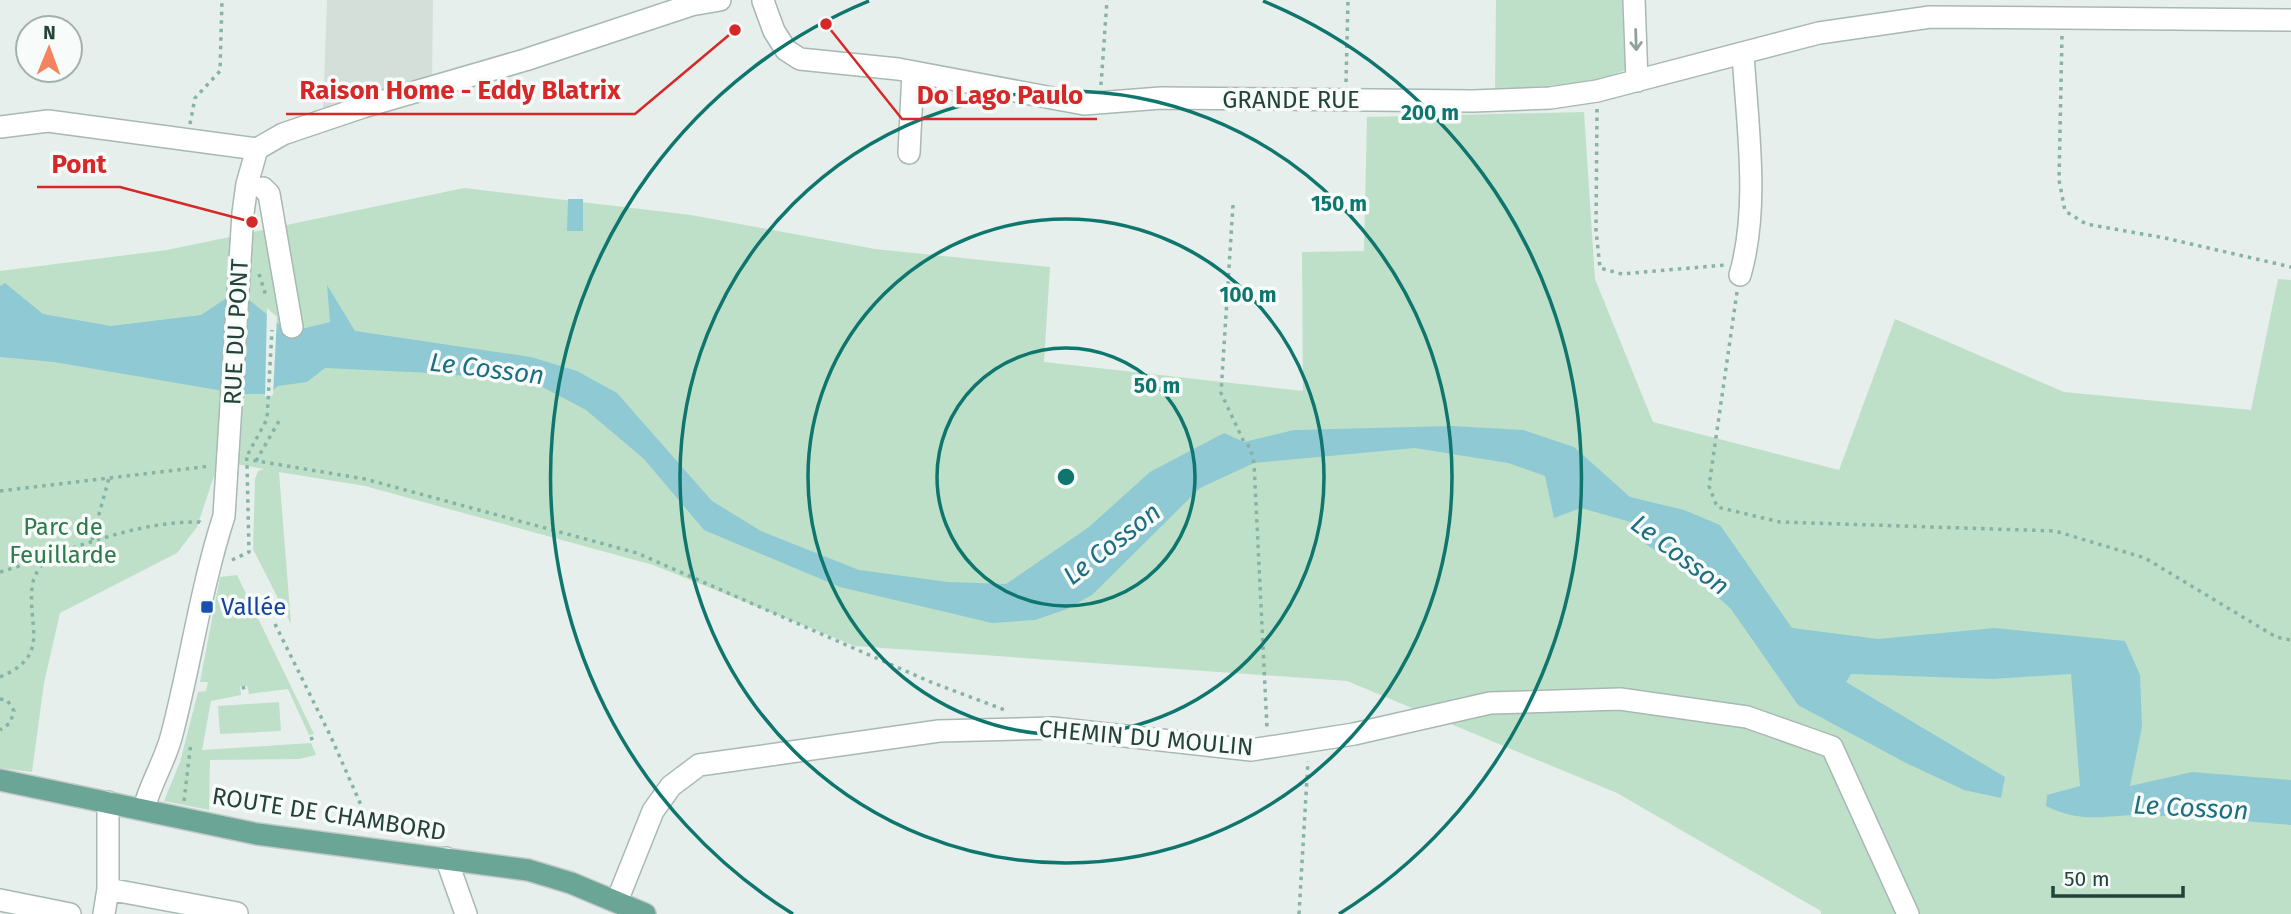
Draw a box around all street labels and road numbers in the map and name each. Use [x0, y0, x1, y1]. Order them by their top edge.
street label: GRANDE RUE [1222, 86, 1360, 114]
street label: RUE DU PONT [218, 258, 254, 406]
street label: CHEMIN DU MOULIN [1038, 715, 1254, 761]
street label: ROUTE DE CHAMBORD [210, 782, 448, 846]

